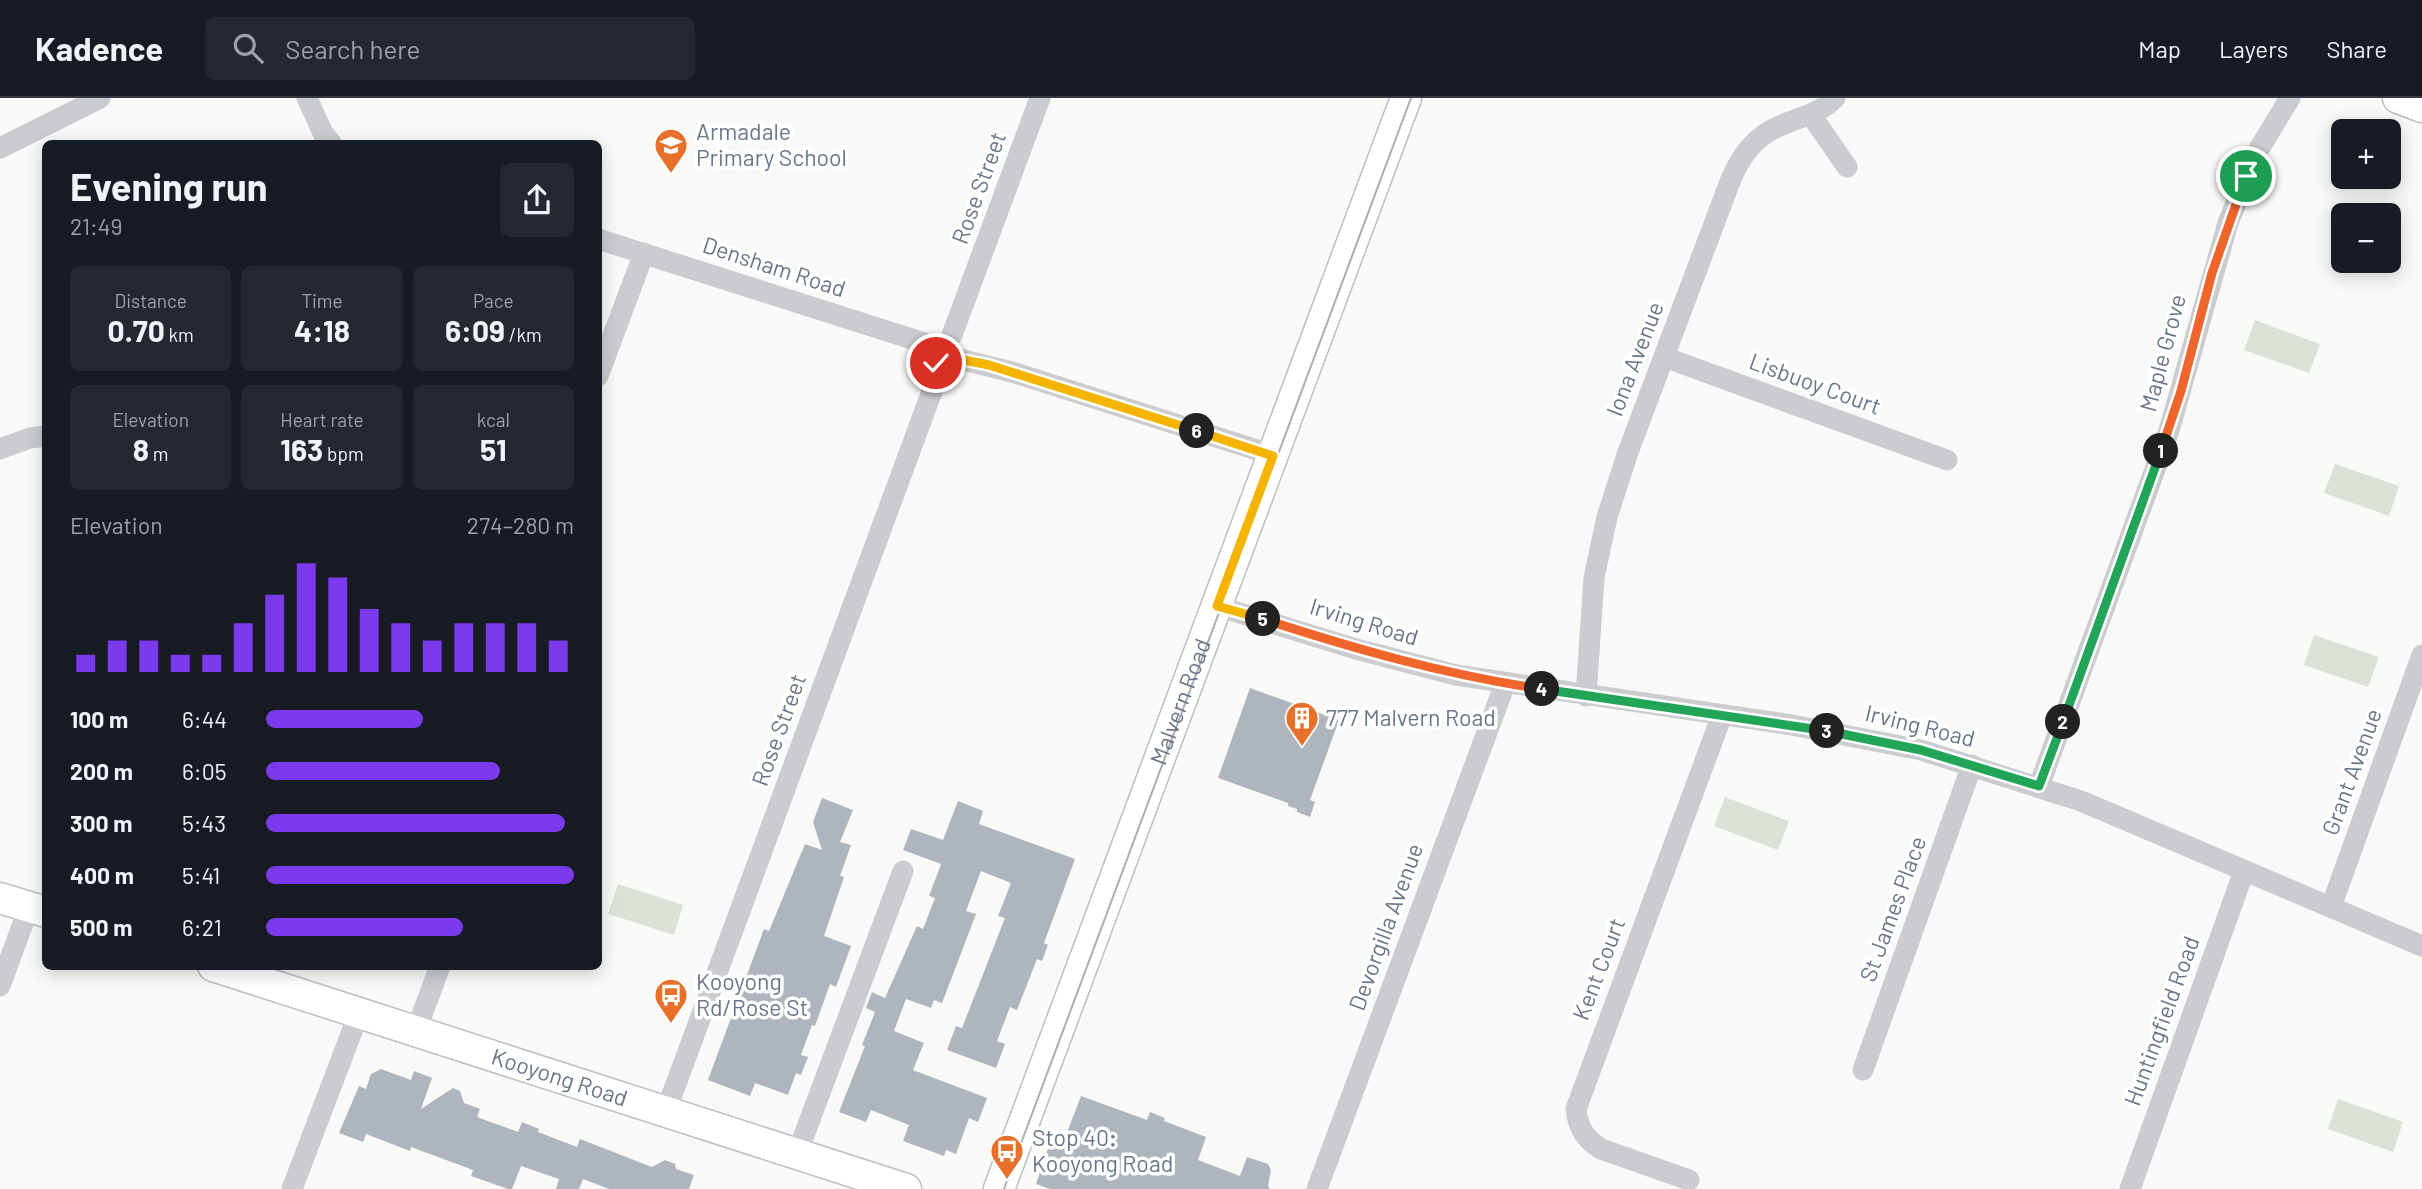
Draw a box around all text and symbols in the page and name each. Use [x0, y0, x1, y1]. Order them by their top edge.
search box [205, 17, 695, 80]
text: Kadence [35, 28, 163, 68]
icon: search [229, 29, 267, 67]
text: Search here [285, 33, 420, 64]
text: Map [2138, 34, 2181, 63]
text: Layers [2219, 34, 2288, 63]
text: Share [2326, 34, 2387, 63]
place label: Armadale Primary School [696, 117, 847, 171]
map controls [2331, 119, 2401, 273]
button: + [2331, 119, 2401, 189]
school or university icon: Armadale Primary School [652, 126, 690, 175]
street label: Rose Street [945, 128, 1011, 248]
pin [2216, 146, 2276, 206]
icon: arrive [2227, 157, 2265, 195]
text: Evening run [70, 163, 268, 209]
button: share [500, 163, 574, 237]
button: − [2331, 203, 2401, 273]
text: 21:49 [70, 212, 123, 240]
street label: Densham Road [699, 230, 849, 302]
text: Distance [114, 289, 187, 312]
text: Time [301, 289, 343, 312]
text: Pace [473, 289, 514, 312]
street label: Maple Grove [2133, 291, 2191, 414]
street label: Iona Avenue [1599, 297, 1669, 420]
text: 0.70 [108, 312, 165, 348]
text: 4:18 [294, 312, 350, 348]
text: 6:09 [445, 312, 505, 348]
text: km [165, 323, 194, 346]
text: /km [505, 323, 542, 346]
pin [906, 333, 966, 393]
icon: check [917, 344, 955, 382]
street label: Lisbuoy Court [1746, 346, 1885, 420]
text: Elevation [112, 408, 189, 431]
text: Heart rate [280, 408, 364, 431]
text: kcal [477, 408, 510, 431]
pin: 6 [1180, 414, 1214, 448]
text: 6 [1191, 419, 1202, 442]
text: 8 [133, 431, 149, 467]
text: 163 [280, 431, 323, 467]
text: 51 [480, 431, 507, 467]
pin: 1 [2144, 434, 2178, 468]
text: 1 [2157, 439, 2164, 462]
text: m [149, 442, 169, 465]
text: bpm [323, 442, 364, 465]
text: Elevation [70, 511, 163, 539]
text: 274–280 m [467, 511, 574, 539]
street label: Irving Road [1307, 591, 1422, 651]
pin: 5 [1246, 602, 1280, 636]
text: 5 [1257, 607, 1268, 630]
street label: Malvern Road [1144, 634, 1216, 768]
street label: Rose Street [745, 670, 811, 790]
pin: 4 [1524, 672, 1560, 706]
text: 4 [1536, 677, 1547, 700]
street label: Irving Road [1863, 698, 1978, 752]
building icon: 777 Malvern Road [1283, 699, 1321, 748]
place label: 777 Malvern Road [1326, 703, 1496, 731]
pin: 2 [2046, 704, 2080, 740]
text: 100 m [70, 705, 128, 733]
text: 6:44 [182, 705, 227, 733]
street label: Grant Avenue [2315, 705, 2387, 839]
text: 2 [2057, 710, 2068, 733]
pin: 3 [1810, 714, 1844, 748]
text: 3 [1821, 719, 1832, 742]
text: 200 m [70, 757, 133, 785]
text: 6:05 [182, 757, 226, 785]
text: 300 m [70, 809, 132, 837]
text: 5:43 [182, 809, 226, 837]
street label: St James Place [1853, 832, 1931, 985]
street label: Devorgilla Avenue [1342, 839, 1428, 1014]
text: 400 m [70, 861, 134, 889]
text: 5:41 [182, 861, 220, 889]
text: 500 m [70, 913, 132, 941]
text: 6:21 [182, 913, 222, 941]
street label: Kent Court [1566, 914, 1630, 1024]
street label: Huntingfield Road [2117, 932, 2205, 1109]
place label: Kooyong Rd/Rose St [696, 967, 808, 1021]
bus stop icon: Kooyong Rd/Rose St [652, 976, 690, 1025]
street label: Kooyong Road [488, 1042, 631, 1112]
place label: Stop 40: Kooyong Road [1032, 1123, 1173, 1177]
bus stop icon: Stop 40: Kooyong Road [988, 1132, 1026, 1181]

